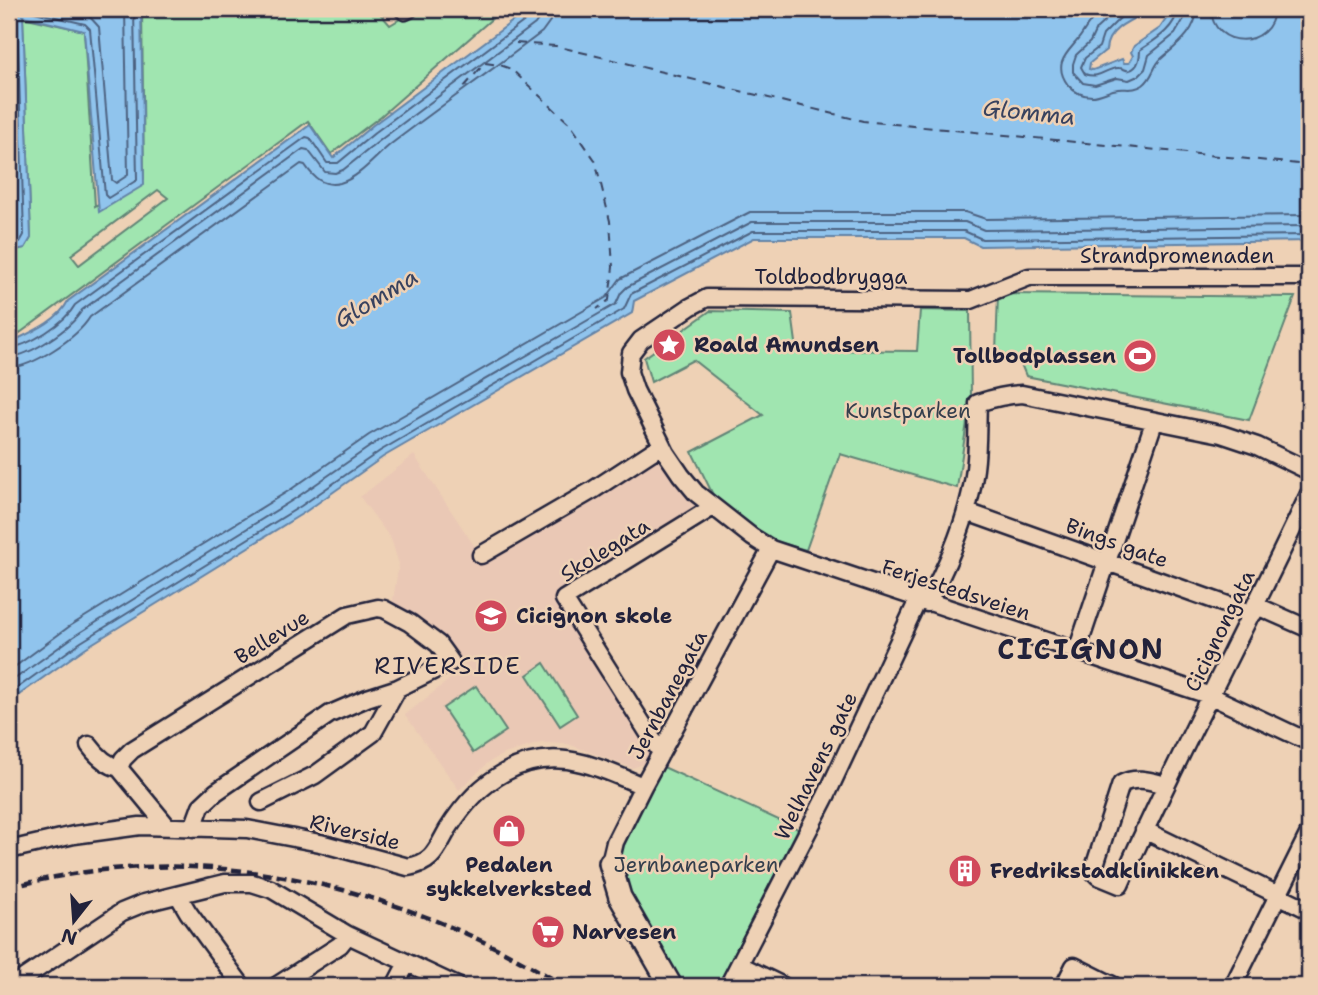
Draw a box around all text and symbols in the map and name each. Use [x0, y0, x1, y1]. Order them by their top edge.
water label: Glomma [982, 92, 1076, 132]
street label: Strandpromenaden [1080, 242, 1274, 270]
water label: Glomma [329, 261, 423, 335]
street label: Toldbodbrygga [755, 263, 907, 291]
place icon: Roald Amundsen [650, 326, 688, 364]
place label: Roald Amundsen [694, 331, 879, 359]
sports icon: Tollbodplassen [1121, 337, 1159, 375]
place label: Tollbodplassen [953, 342, 1116, 370]
park label: Kunstparken [845, 397, 971, 425]
street label: Skolegata [555, 512, 655, 588]
street label: Bings gate [1062, 512, 1172, 574]
street label: Ferjestedsveien [878, 553, 1034, 627]
street label: Cicignongata [1178, 565, 1262, 697]
school or university icon: Cicignon skole [472, 597, 510, 635]
place label: Cicignon skole [516, 602, 672, 630]
street label: Bellevue [229, 603, 315, 671]
street label: Jernbanegata [622, 625, 714, 765]
district label: CICIGNON [997, 630, 1165, 668]
district label: RIVERSIDE [374, 651, 522, 681]
street label: Welhavens gate [768, 687, 864, 845]
street label: Riverside [307, 807, 403, 857]
shop icon: Pedalen sykkelverksted [490, 812, 528, 850]
place label: Pedalen sykkelverksted [426, 851, 592, 903]
park label: Jernbaneparken [613, 851, 779, 879]
building icon: Fredrikstadklinikken [946, 852, 984, 890]
place label: Fredrikstadklinikken [990, 857, 1219, 885]
north arrow [38, 886, 108, 956]
supermarket icon: Narvesen [529, 913, 567, 951]
place label: Narvesen [572, 918, 676, 946]
text: N [58, 923, 80, 951]

